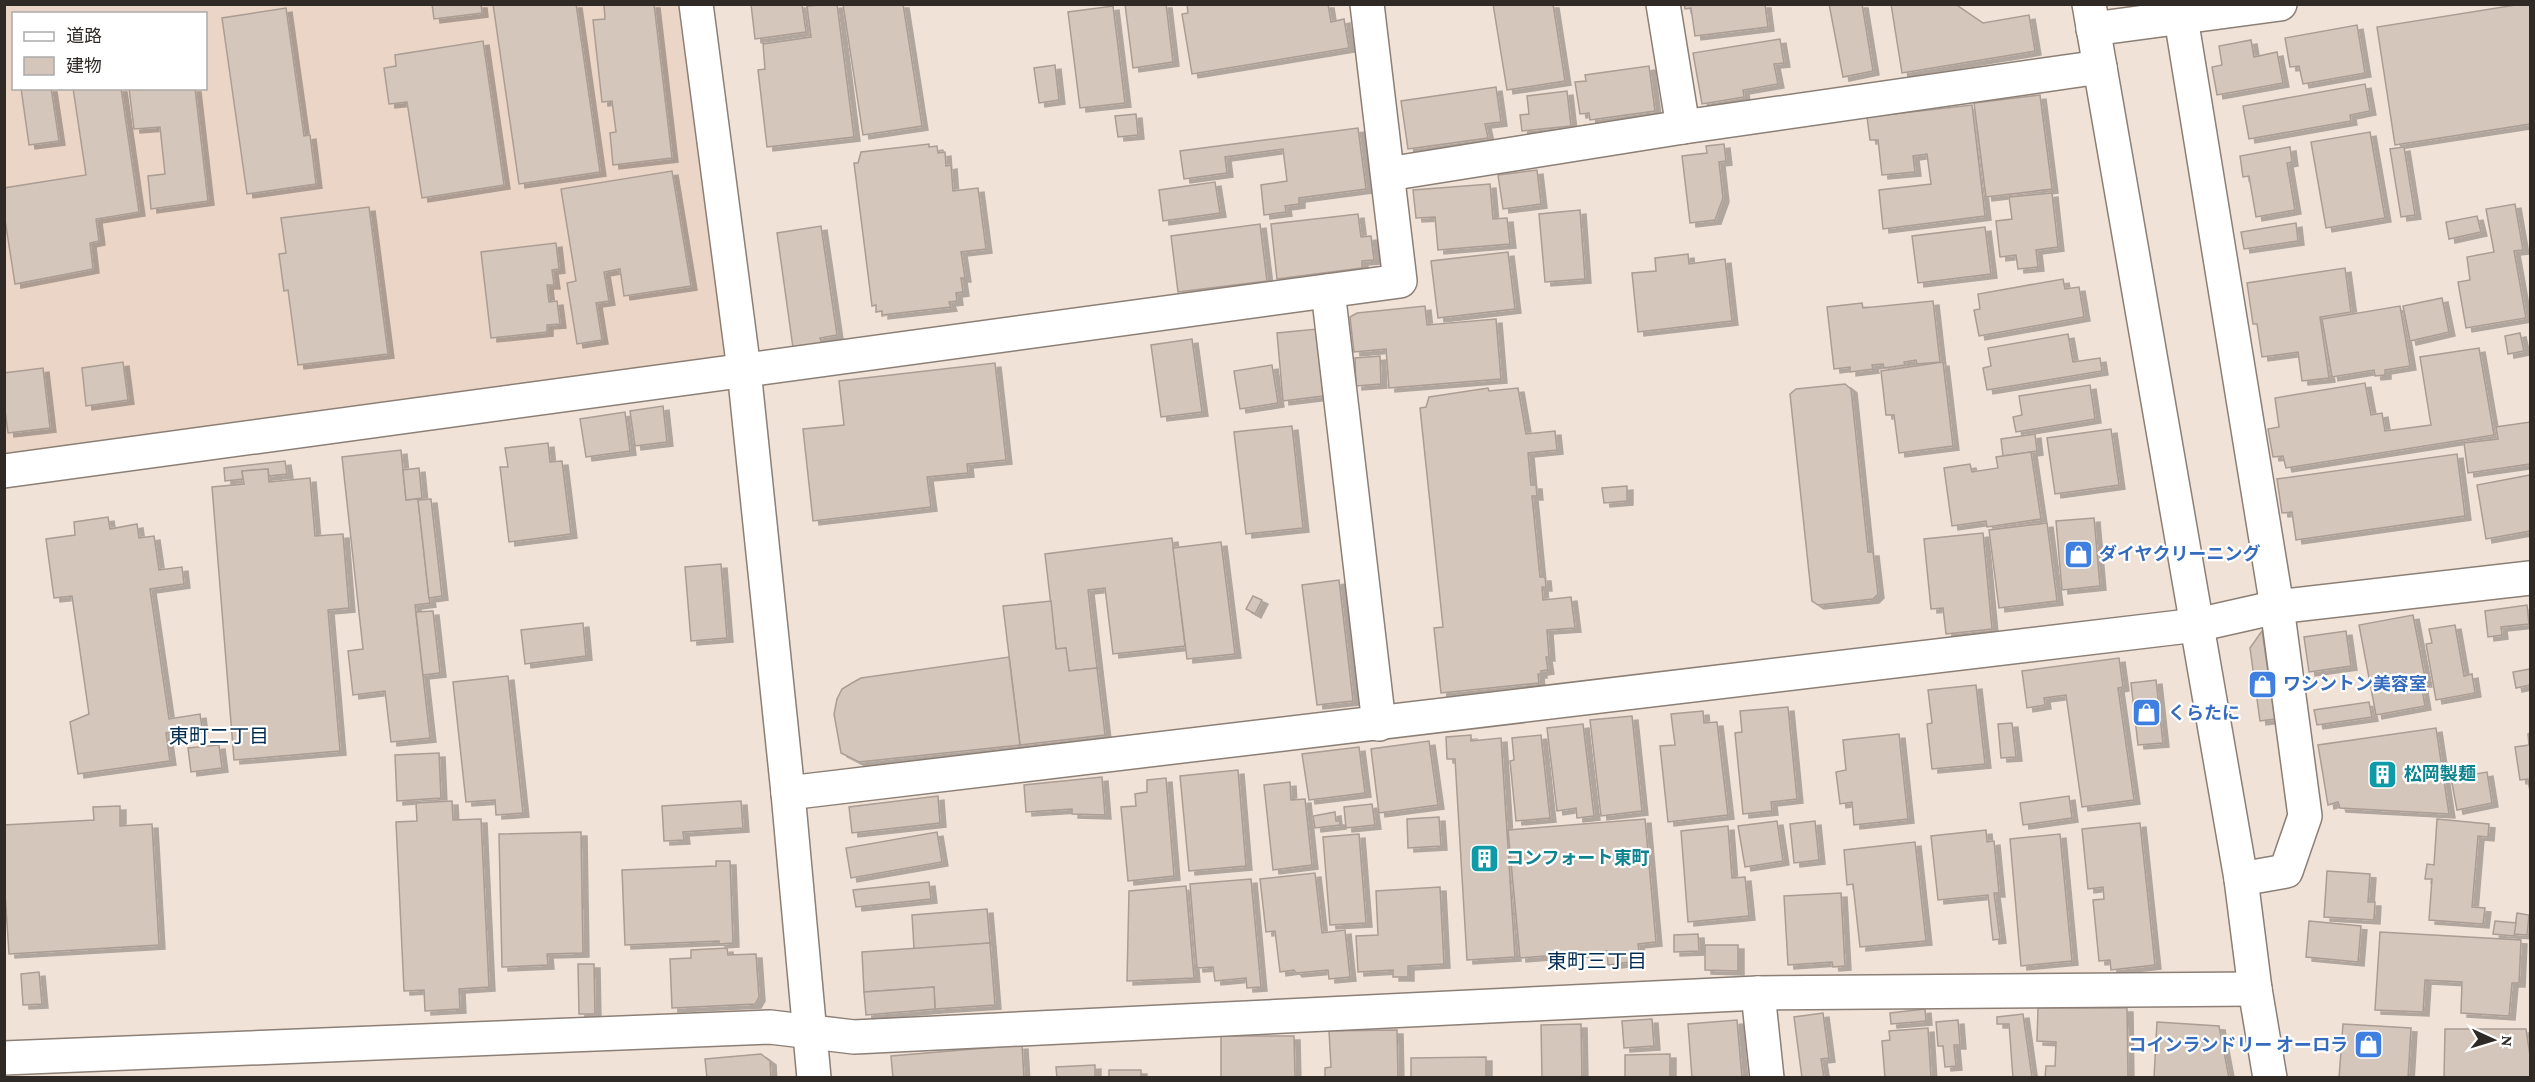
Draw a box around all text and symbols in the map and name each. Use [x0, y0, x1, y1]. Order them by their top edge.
legend [12, 12, 207, 90]
text: 道路 [66, 26, 102, 46]
text: 建物 [66, 56, 102, 76]
shop icon: ダイヤクリーニング [2062, 538, 2094, 570]
place label: ダイヤクリーニング [2099, 544, 2260, 564]
shop icon: ワシントン美容室 [2246, 668, 2278, 700]
place label: ワシントン美容室 [2283, 674, 2427, 694]
shop icon: くらたに [2131, 697, 2163, 729]
place label: くらたに [2168, 703, 2240, 723]
district label: 東町二丁目 [169, 725, 269, 747]
building icon: 松岡製麺 [2367, 758, 2399, 790]
place label: 松岡製麺 [2404, 764, 2476, 784]
building icon: コンフォート東町 [1469, 842, 1501, 874]
place label: コンフォート東町 [1506, 848, 1649, 868]
district label: 東町三丁目 [1547, 950, 1647, 972]
north arrow [2463, 1010, 2523, 1070]
shop icon: コインランドリー オーロラ [2353, 1029, 2385, 1061]
place label: コインランドリー オーロラ [2129, 1035, 2348, 1055]
text: N [2499, 1035, 2516, 1047]

